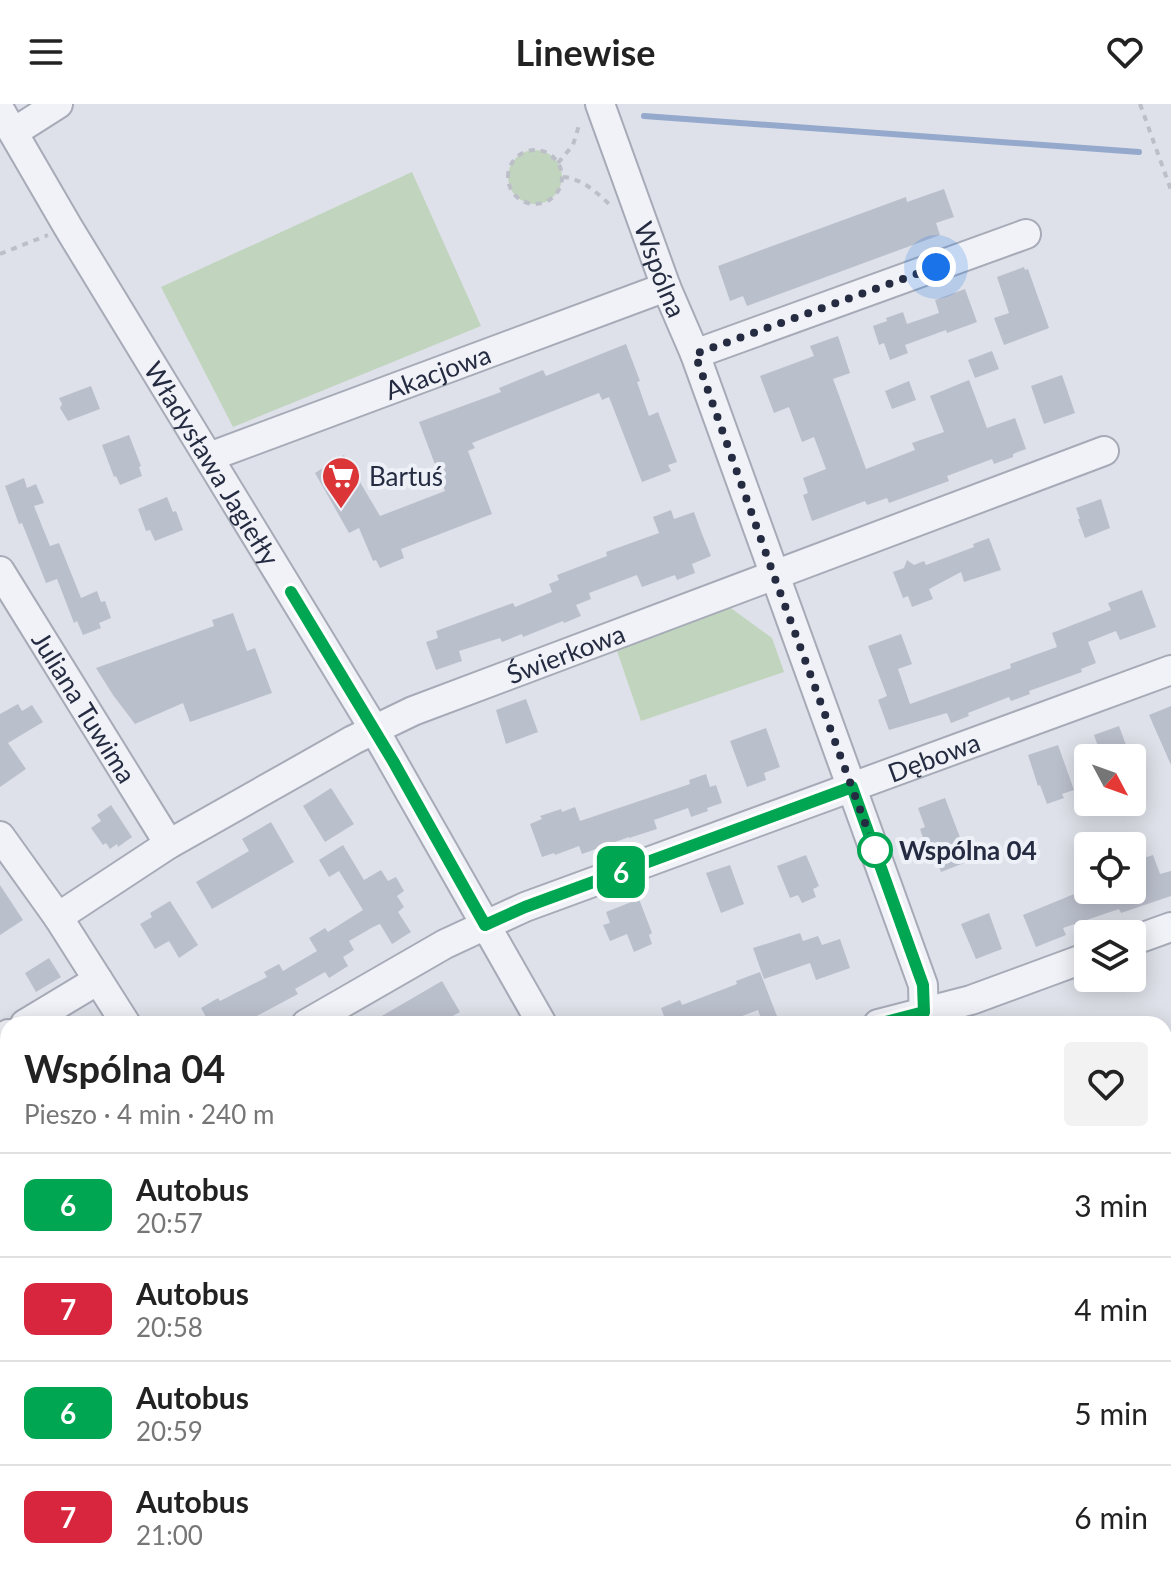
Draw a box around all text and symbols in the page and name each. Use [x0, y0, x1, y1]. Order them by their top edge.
icon: menu [24, 30, 68, 74]
text: Linewise [515, 30, 656, 74]
icon: heart [1103, 30, 1147, 74]
street label: Wspólna [628, 217, 693, 322]
your location [916, 247, 956, 287]
street label: Akacjowa [380, 338, 495, 406]
street label: Władysława Jagiełły [138, 355, 287, 572]
supermarket icon: Bartuś [320, 455, 362, 510]
place label: Bartuś [369, 460, 443, 492]
street label: Świerkowa [502, 617, 629, 690]
street label: Juliana Tuwima [25, 626, 143, 789]
street label: Dębowa [883, 726, 984, 789]
north arrow [1074, 744, 1146, 816]
map controls [1074, 744, 1146, 992]
button: locate [1074, 832, 1146, 904]
marker: Wspólna 04 [858, 833, 892, 867]
place label: Wspólna 04 [899, 834, 1037, 866]
line badge: 6 [595, 846, 647, 898]
text: 6 [613, 855, 629, 889]
button: layers [1074, 920, 1146, 992]
button: heart [1064, 1042, 1148, 1126]
text: Wspólna 04 [24, 1045, 225, 1091]
text: Pieszo · 4 min · 240 m [24, 1098, 274, 1130]
text: Autobus [136, 1171, 249, 1207]
text: 3 min [1074, 1187, 1148, 1223]
text: 6 [60, 1188, 76, 1222]
text: 20:57 [136, 1207, 203, 1239]
text: Autobus [136, 1275, 249, 1311]
text: 4 min [1074, 1291, 1148, 1327]
text: 7 [60, 1292, 76, 1326]
text: 20:58 [136, 1311, 203, 1343]
text: Autobus [136, 1379, 249, 1415]
text: 5 min [1074, 1395, 1148, 1431]
text: 6 [60, 1396, 76, 1430]
text: 20:59 [136, 1415, 203, 1447]
text: Autobus [136, 1483, 249, 1519]
text: 6 min [1074, 1499, 1148, 1535]
text: 7 [60, 1500, 76, 1534]
text: 21:00 [136, 1519, 203, 1551]

